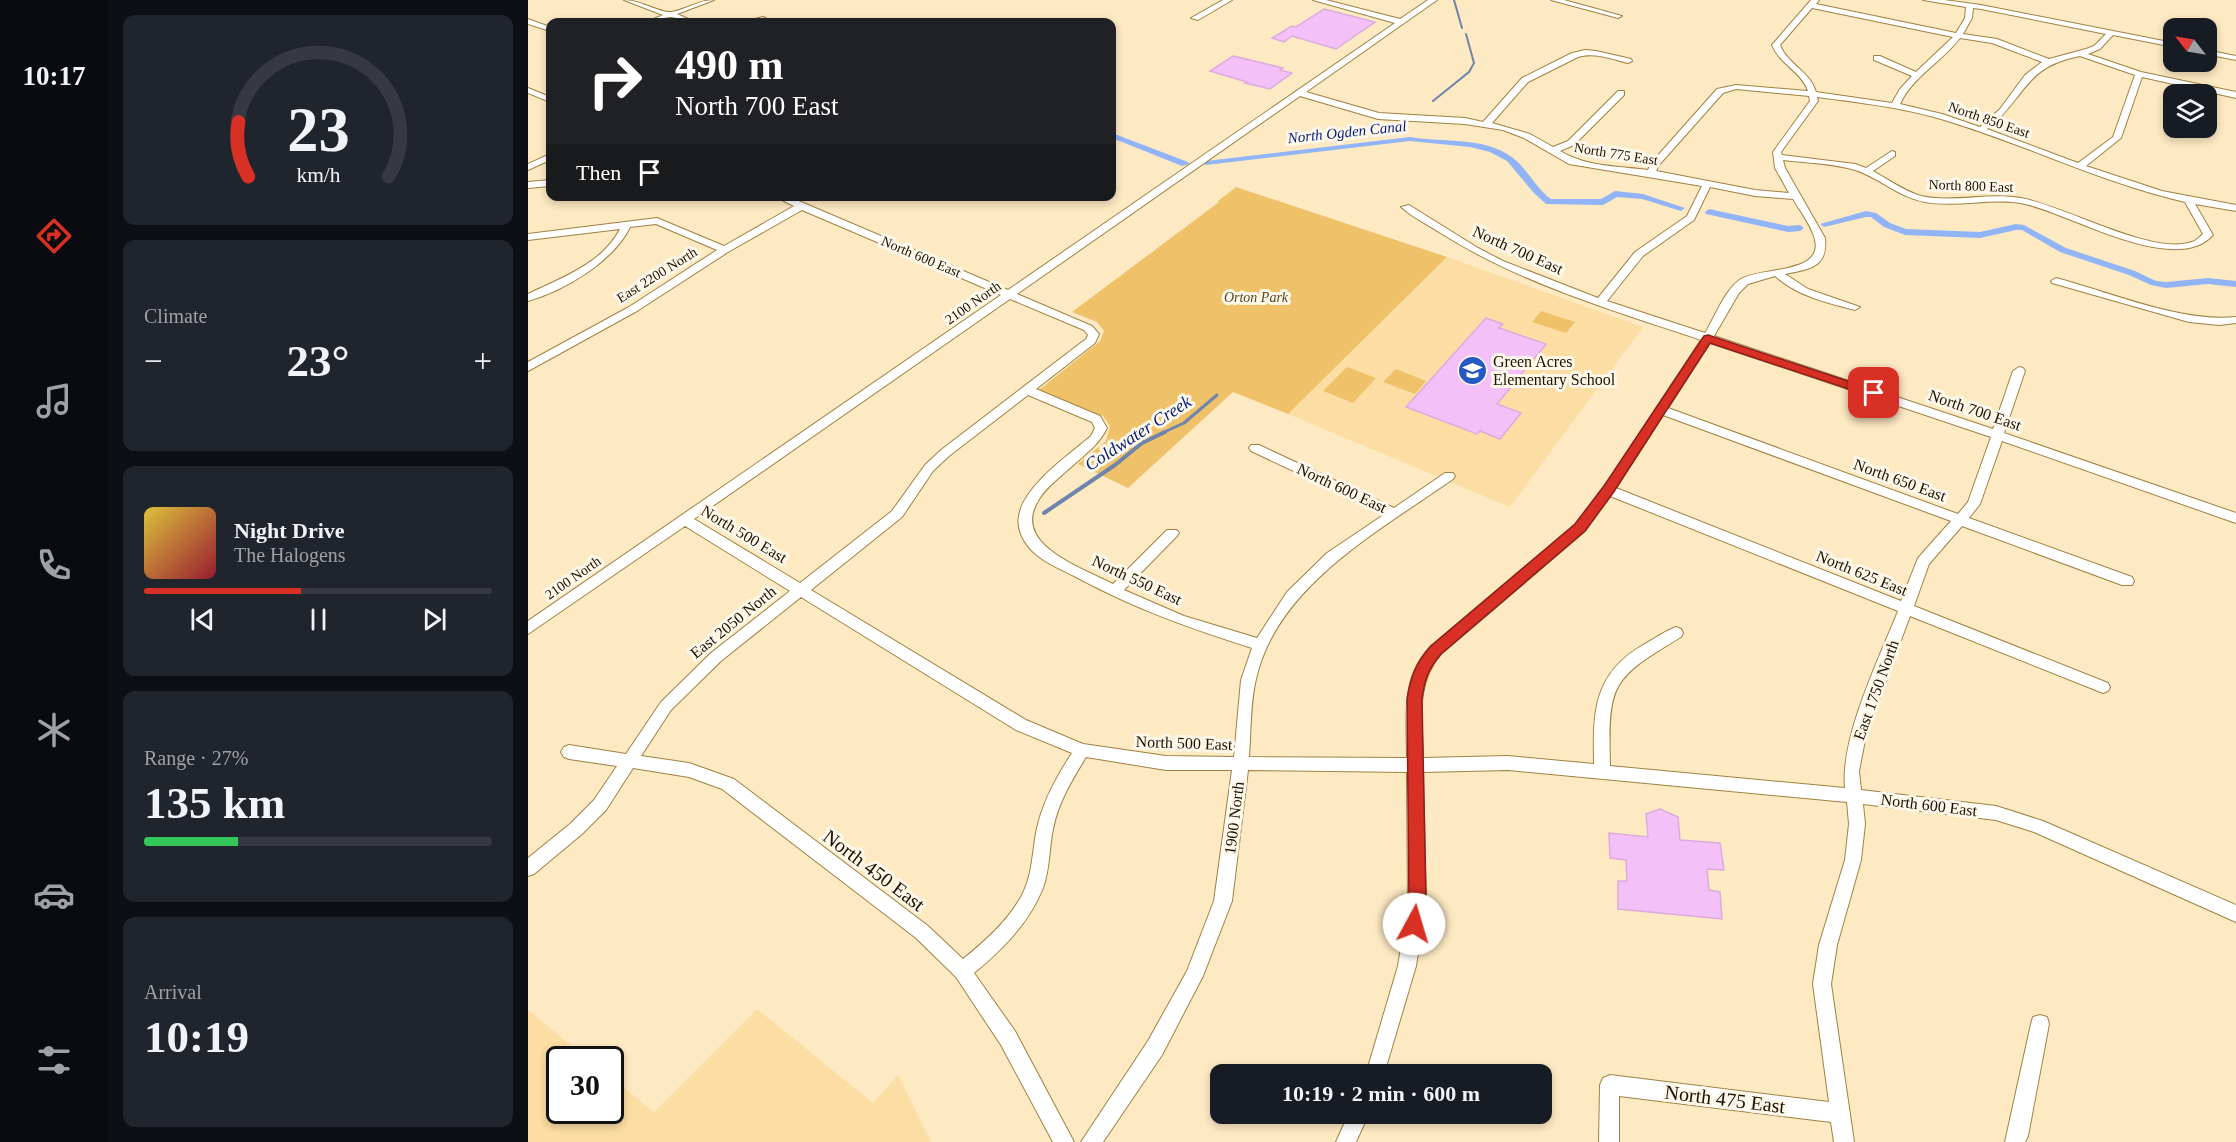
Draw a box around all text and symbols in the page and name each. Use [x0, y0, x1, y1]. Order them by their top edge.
north arrow [2163, 18, 2217, 72]
map controls [2163, 18, 2217, 138]
icon: right [576, 42, 654, 120]
text: 490 m [675, 42, 784, 88]
text: 10:17 [23, 61, 86, 91]
button: layers [2163, 84, 2217, 138]
text: North 700 East [675, 91, 838, 121]
text: 23 [287, 95, 349, 164]
street label: North 850 East [1946, 99, 2032, 141]
water label: North Ogden Canal [1286, 118, 1407, 146]
street label: North 775 East [1573, 140, 1659, 168]
icon: arrive [633, 156, 666, 189]
text: Then [576, 160, 621, 185]
text: km/h [296, 164, 340, 188]
street label: North 800 East [1928, 177, 2014, 195]
icon: directions [33, 215, 75, 257]
street label: North 700 East [1470, 223, 1566, 278]
street label: North 600 East [879, 234, 963, 281]
street label: East 2200 North [614, 244, 700, 306]
street label: 2100 North [942, 278, 1004, 328]
park label: Orton Park [1224, 290, 1289, 305]
text: Climate [144, 305, 207, 327]
text: 23° [287, 336, 350, 386]
text: − [144, 343, 163, 379]
text: + [473, 343, 492, 379]
place label: Green Acres Elementary School [1493, 353, 1616, 389]
school or university icon: Green Acres Elementary School [1456, 354, 1488, 386]
pin [1848, 367, 1899, 418]
icon: arrive [1857, 376, 1890, 409]
icon: music [33, 380, 75, 422]
street label: North 700 East [1926, 386, 2024, 434]
water label: Coldwater Creek [1081, 391, 1196, 475]
street label: North 650 East [1852, 455, 1949, 505]
street label: North 600 East [1295, 460, 1390, 516]
street label: North 500 East [698, 502, 790, 567]
text: Night Drive [234, 518, 345, 543]
icon: phone [33, 544, 75, 586]
text: The Halogens [234, 544, 346, 566]
street label: North 625 East [1814, 547, 1911, 599]
street label: North 550 East [1090, 552, 1185, 608]
street label: 2100 North [542, 553, 604, 603]
street label: East 2050 North [687, 582, 779, 662]
icon: previous [186, 603, 219, 636]
icon: pause [302, 603, 335, 636]
icon: next [418, 603, 451, 636]
street label: East 1750 North [1850, 638, 1902, 742]
icon: climate [33, 709, 75, 751]
street label: North 500 East [1135, 733, 1233, 753]
text: Range · 27% [144, 747, 248, 769]
text: 135 km [144, 778, 285, 828]
street label: 1900 North [1221, 781, 1247, 855]
street label: North 600 East [1880, 791, 1979, 819]
street label: North 450 East [819, 825, 929, 915]
icon: car [33, 874, 75, 916]
position arrow [1382, 892, 1446, 956]
text: Arrival [144, 981, 202, 1003]
text: 10:19 [144, 1012, 249, 1062]
icon: filters [33, 1039, 75, 1081]
speed limit sign: 30 [546, 1046, 624, 1124]
text: 10:19 · 2 min · 600 m [1282, 1081, 1480, 1106]
street label: North 475 East [1664, 1081, 1787, 1117]

